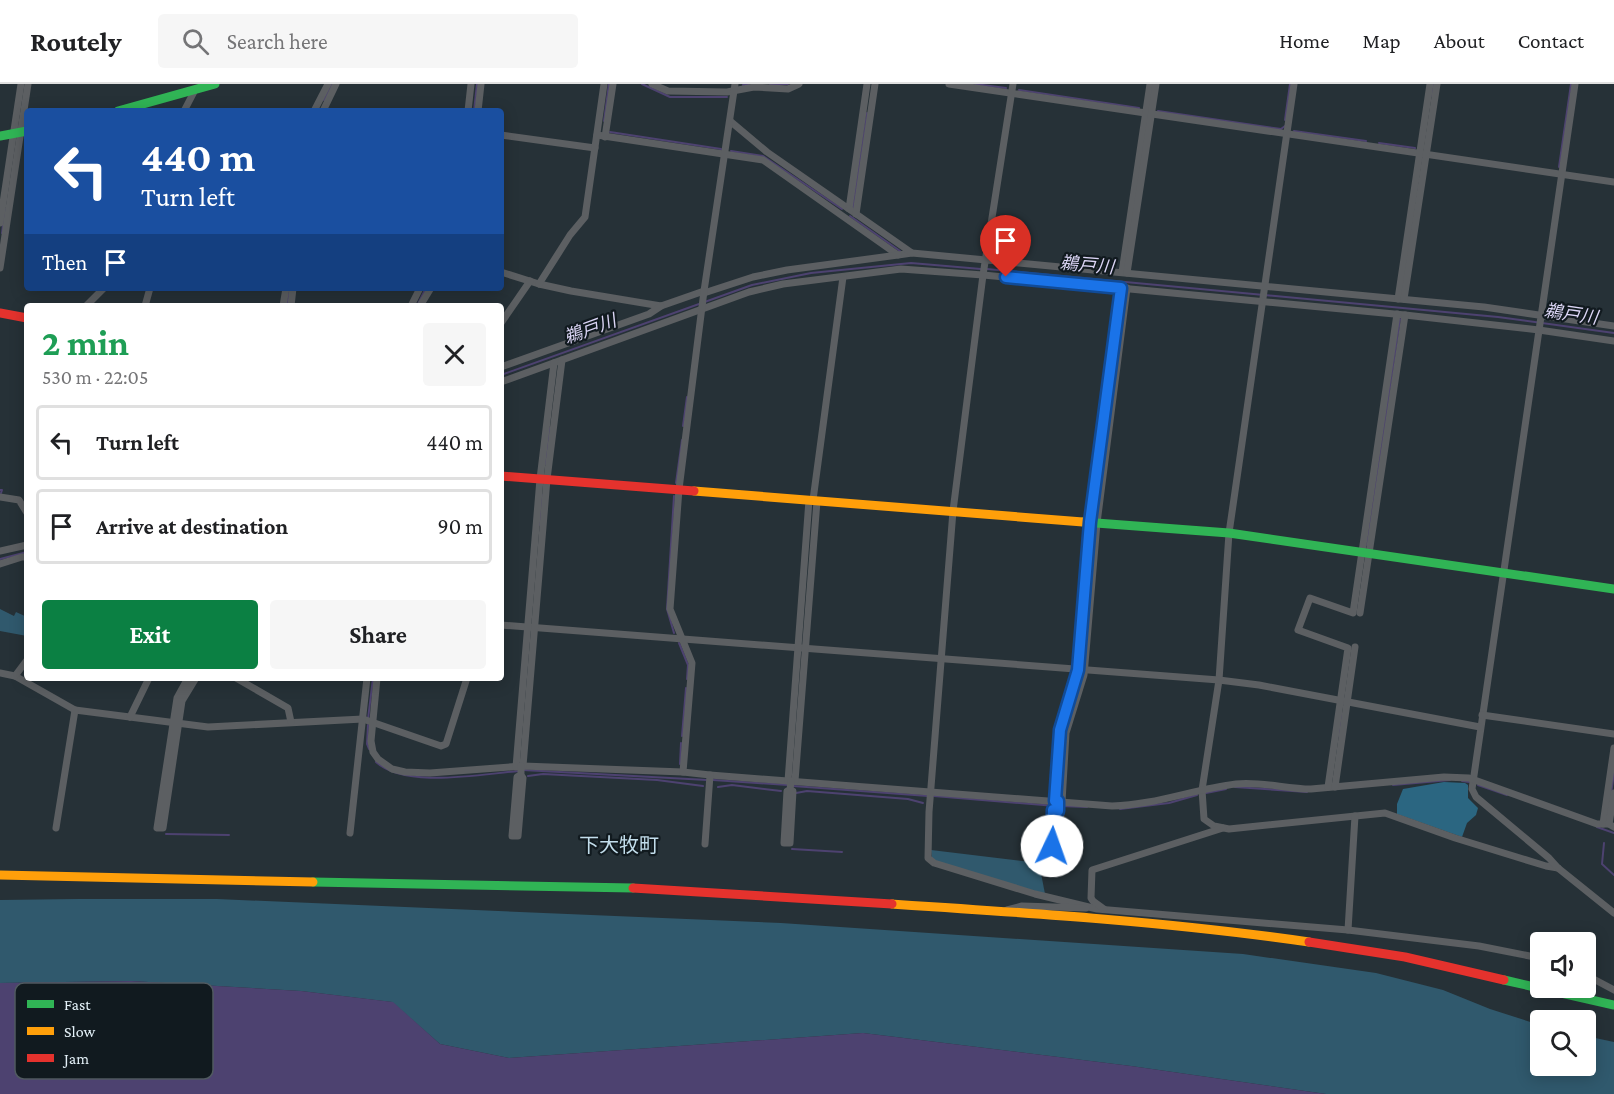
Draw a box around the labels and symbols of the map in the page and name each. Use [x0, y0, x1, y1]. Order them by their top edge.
pin [980, 215, 1031, 277]
water label: 鵜戸川 [1059, 253, 1117, 277]
water label: 鵜戸川 [1543, 300, 1601, 328]
water label: 鵜戸川 [561, 310, 621, 348]
position arrow [1020, 814, 1084, 878]
district label: 下大牧町 [579, 834, 659, 856]
legend [15, 983, 213, 1079]
text: Fast [64, 996, 91, 1013]
text: Slow [64, 1023, 96, 1040]
text: Jam [62, 1050, 89, 1068]

